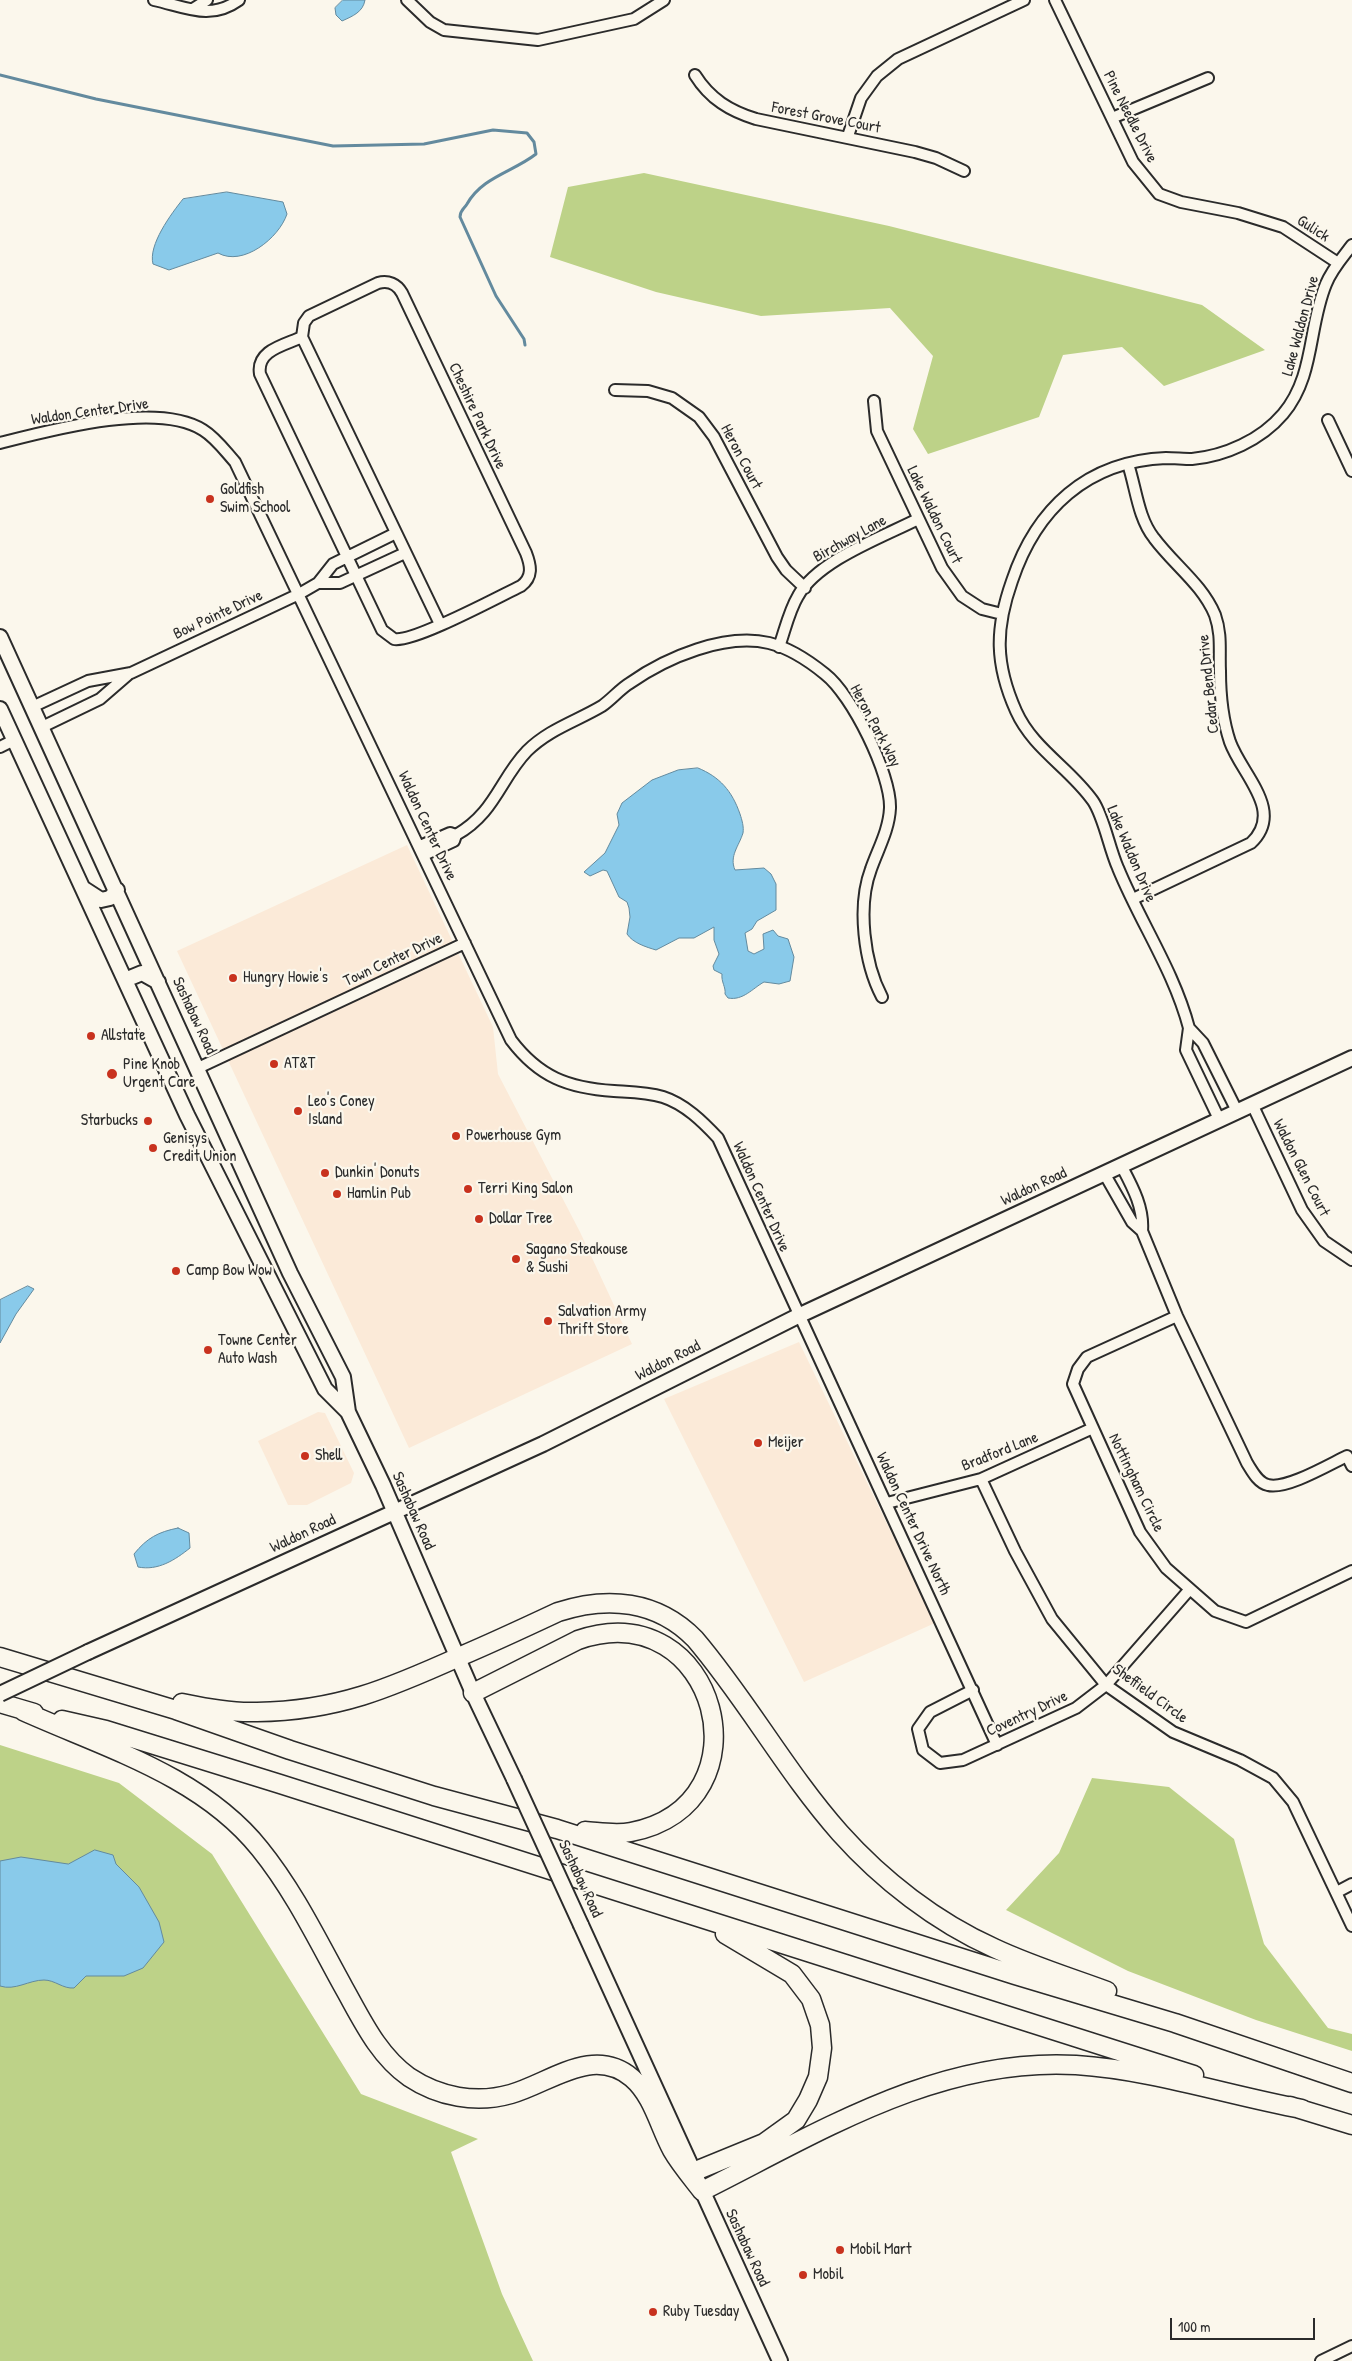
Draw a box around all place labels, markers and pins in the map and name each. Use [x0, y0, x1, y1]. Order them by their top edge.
place label: Goldfish Swim School [220, 480, 290, 518]
marker: Goldfish Swim School [204, 493, 216, 505]
place label: Hungry Howie's [243, 968, 328, 988]
marker: Hungry Howie's [227, 972, 239, 984]
place label: Allstate [101, 1026, 146, 1046]
marker: Allstate [85, 1030, 97, 1042]
place label: AT&T [284, 1054, 315, 1074]
place label: Pine Knob Urgent Care [123, 1055, 195, 1093]
marker: AT&T [268, 1058, 280, 1070]
marker: Pine Knob Urgent Care [105, 1067, 119, 1081]
place label: Leo's Coney Island [308, 1092, 375, 1130]
marker: Leo's Coney Island [292, 1105, 304, 1117]
place label: Starbucks [81, 1111, 138, 1131]
marker: Starbucks [142, 1115, 154, 1127]
place label: Powerhouse Gym [466, 1126, 561, 1146]
place label: Genisys Credit Union [163, 1129, 237, 1167]
marker: Powerhouse Gym [450, 1130, 462, 1142]
marker: Genisys Credit Union [147, 1142, 159, 1154]
place label: Dunkin' Donuts [335, 1163, 419, 1183]
marker: Dunkin' Donuts [319, 1167, 331, 1179]
place label: Terri King Salon [478, 1179, 573, 1199]
marker: Terri King Salon [462, 1183, 474, 1195]
place label: Hamlin Pub [347, 1184, 411, 1204]
marker: Hamlin Pub [331, 1188, 343, 1200]
place label: Dollar Tree [489, 1209, 552, 1229]
marker: Dollar Tree [473, 1213, 485, 1225]
place label: Sagano Steakouse & Sushi [526, 1240, 628, 1278]
marker: Sagano Steakouse & Sushi [510, 1253, 522, 1265]
place label: Camp Bow Wow [186, 1261, 272, 1281]
marker: Camp Bow Wow [170, 1265, 182, 1277]
place label: Salvation Army Thrift Store [558, 1302, 647, 1340]
marker: Salvation Army Thrift Store [542, 1315, 554, 1327]
place label: Towne Center Auto Wash [218, 1331, 297, 1369]
marker: Towne Center Auto Wash [202, 1344, 214, 1356]
place label: Meijer [768, 1433, 804, 1453]
marker: Meijer [752, 1437, 764, 1449]
place label: Shell [315, 1446, 342, 1466]
marker: Shell [299, 1450, 311, 1462]
place label: Mobil Mart [850, 2240, 912, 2260]
marker: Mobil Mart [834, 2244, 846, 2256]
place label: Mobil [813, 2265, 843, 2285]
marker: Mobil [797, 2269, 809, 2281]
place label: Ruby Tuesday [663, 2302, 739, 2322]
marker: Ruby Tuesday [647, 2306, 659, 2318]

